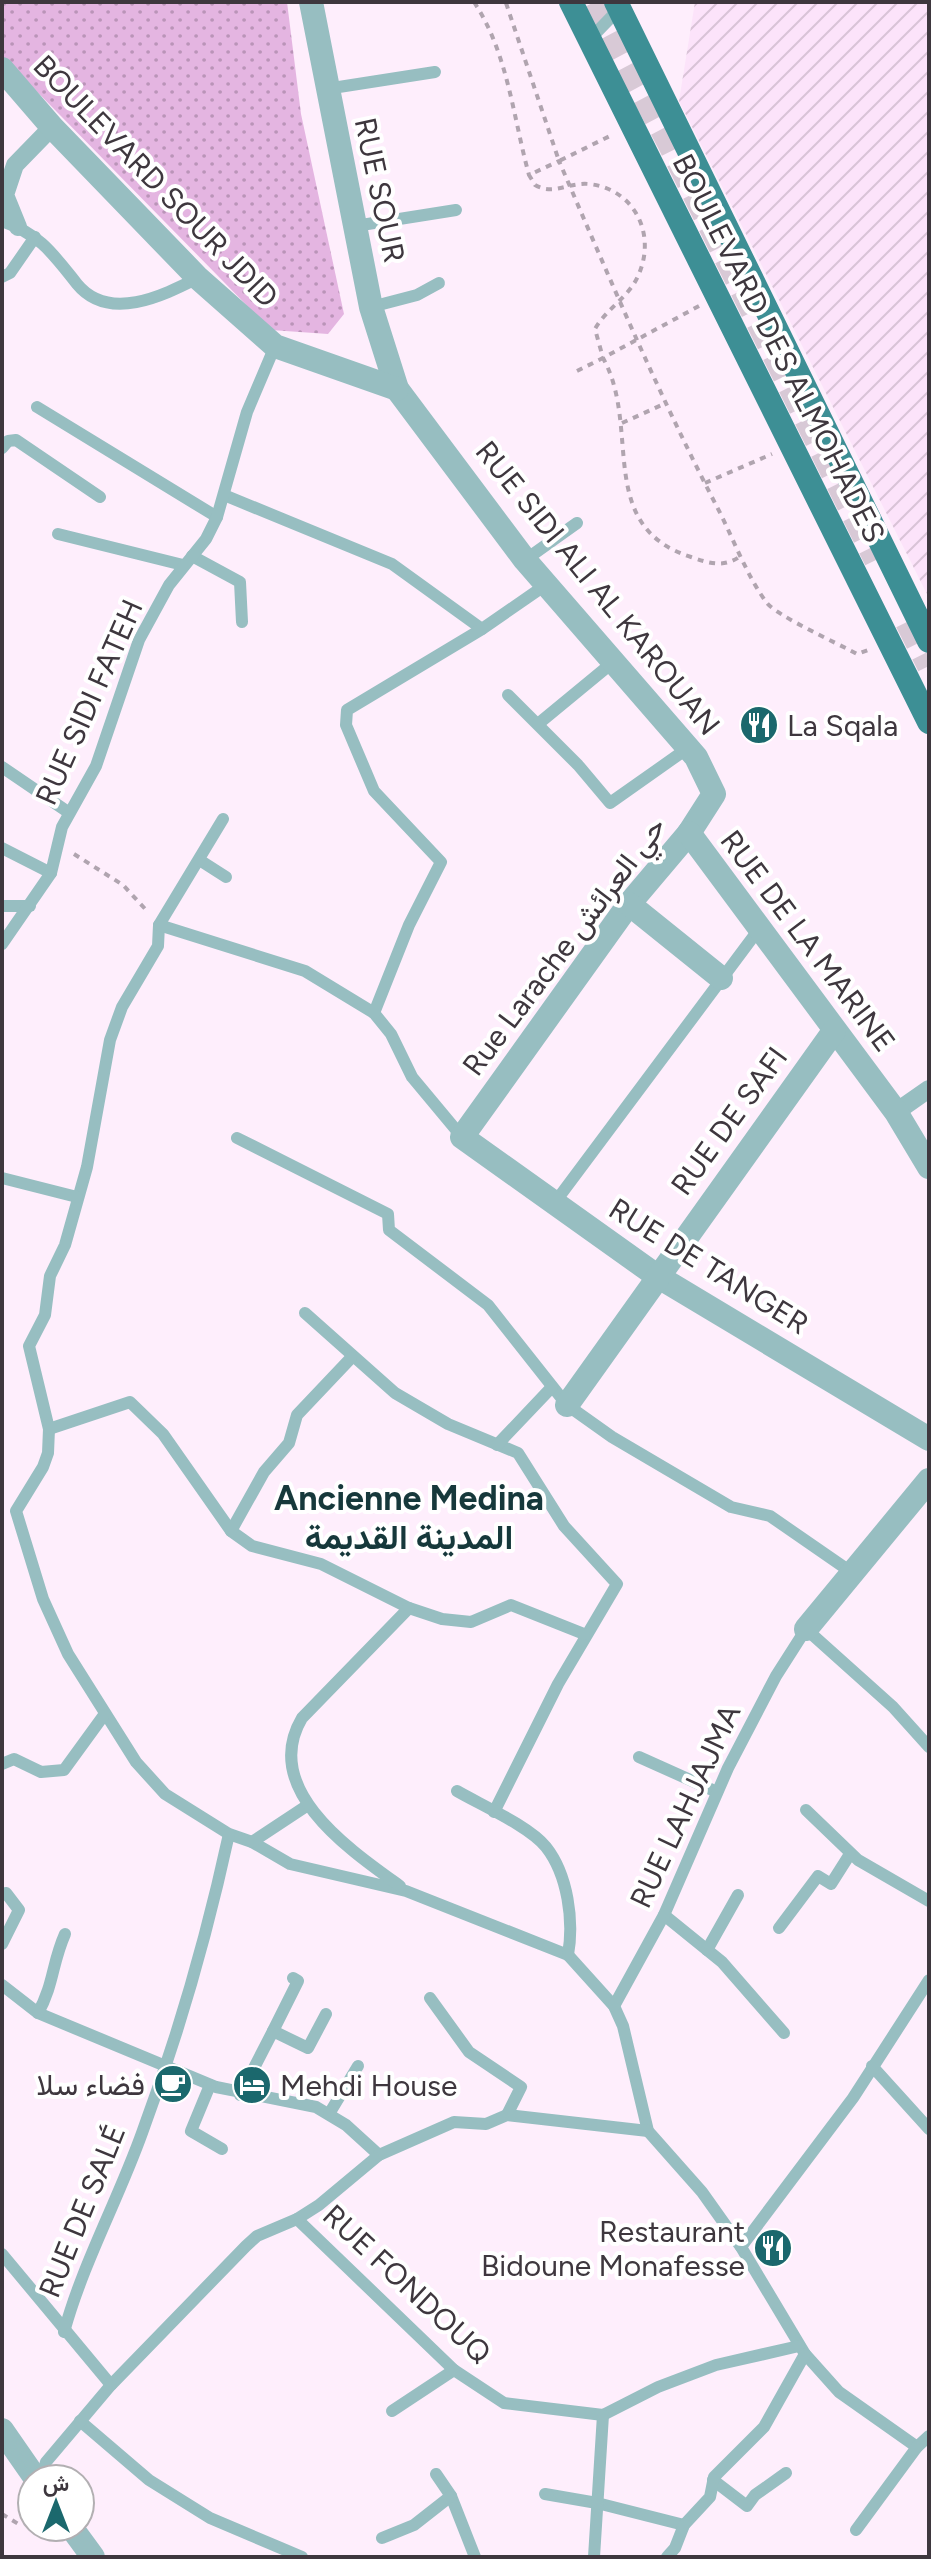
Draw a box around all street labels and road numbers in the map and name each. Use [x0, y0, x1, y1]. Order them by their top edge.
street label: BOULEVARD SOUR JDID [26, 47, 286, 315]
street label: RUE SOUR [347, 114, 413, 266]
street label: BOULEVARD DES ALMOHADES [665, 147, 893, 549]
street label: RUE SIDI ALI AL KAROUAN [468, 433, 728, 743]
street label: RUE SIDI FATEH [27, 594, 151, 810]
street label: Rue Larache حي العرائش [454, 809, 678, 1087]
street label: RUE DE LA MARINE [713, 823, 903, 1059]
street label: RUE DE SAFI [663, 1040, 795, 1202]
street label: RUE DE TANGER [602, 1190, 816, 1342]
street label: RUE LAHJAJMA [622, 1698, 749, 1914]
street label: RUE DE SALÉ [31, 2119, 133, 2303]
street label: RUE FONDOUQ [315, 2197, 499, 2371]

